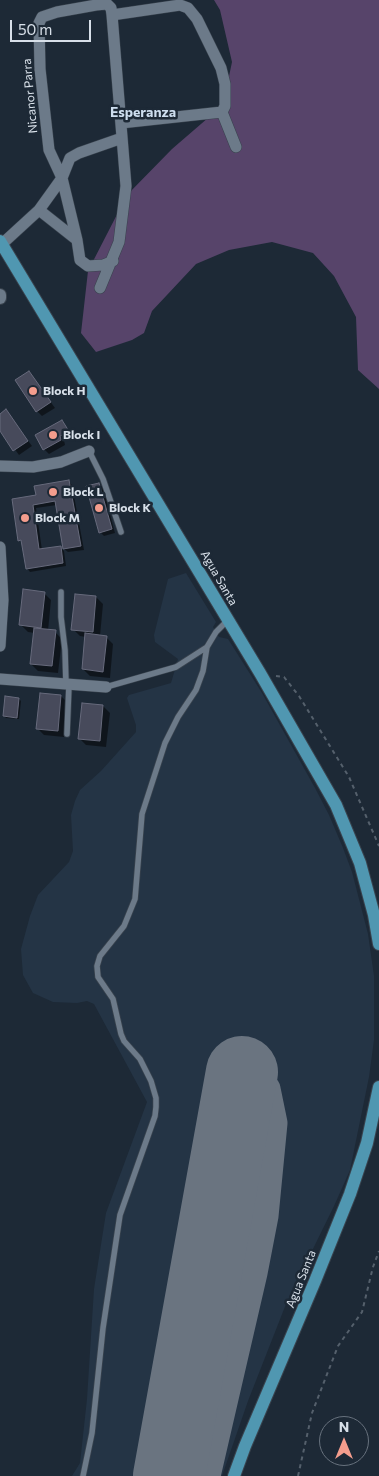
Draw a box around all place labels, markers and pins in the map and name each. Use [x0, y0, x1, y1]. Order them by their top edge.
place label: Block H [43, 384, 85, 398]
marker: Block H [27, 385, 39, 397]
place label: Block I [63, 428, 100, 442]
marker: Block I [47, 429, 59, 441]
place label: Block L [63, 485, 103, 499]
marker: Block L [47, 486, 59, 498]
place label: Block K [109, 501, 151, 515]
marker: Block K [93, 502, 105, 514]
place label: Block M [35, 511, 80, 525]
marker: Block M [19, 512, 31, 524]

